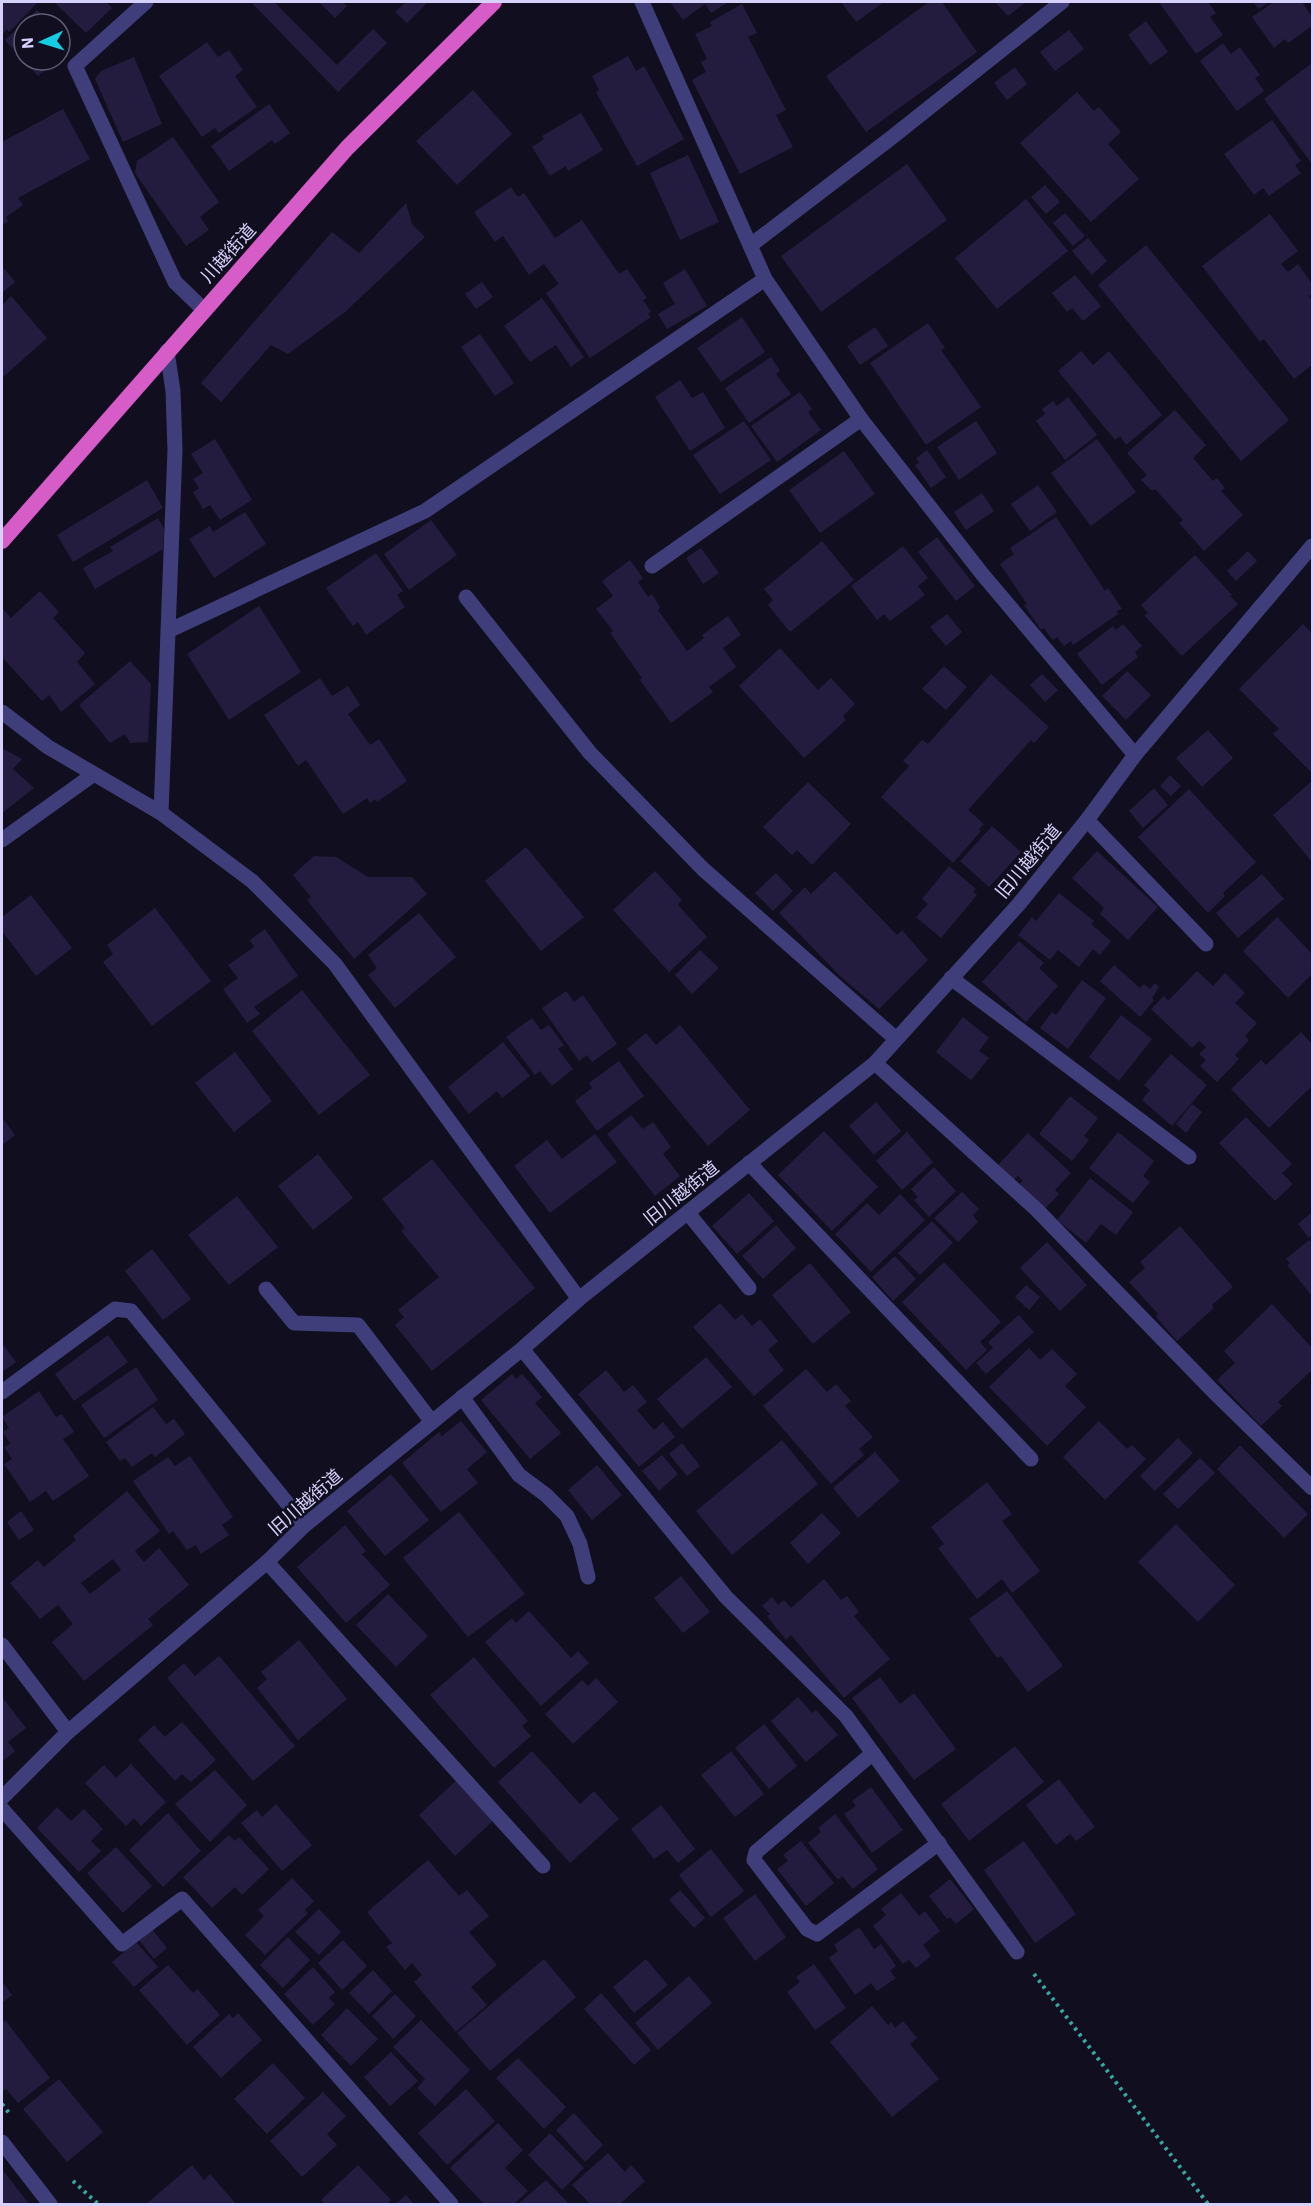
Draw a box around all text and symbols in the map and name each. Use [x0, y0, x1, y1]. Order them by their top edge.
north arrow [12, 12, 72, 72]
text: N [17, 37, 37, 50]
street label: 川越街道 [195, 219, 261, 287]
street label: 旧川越街道 [990, 819, 1066, 903]
street label: 旧川越街道 [639, 1156, 723, 1230]
street label: 旧川越街道 [263, 1464, 347, 1540]

